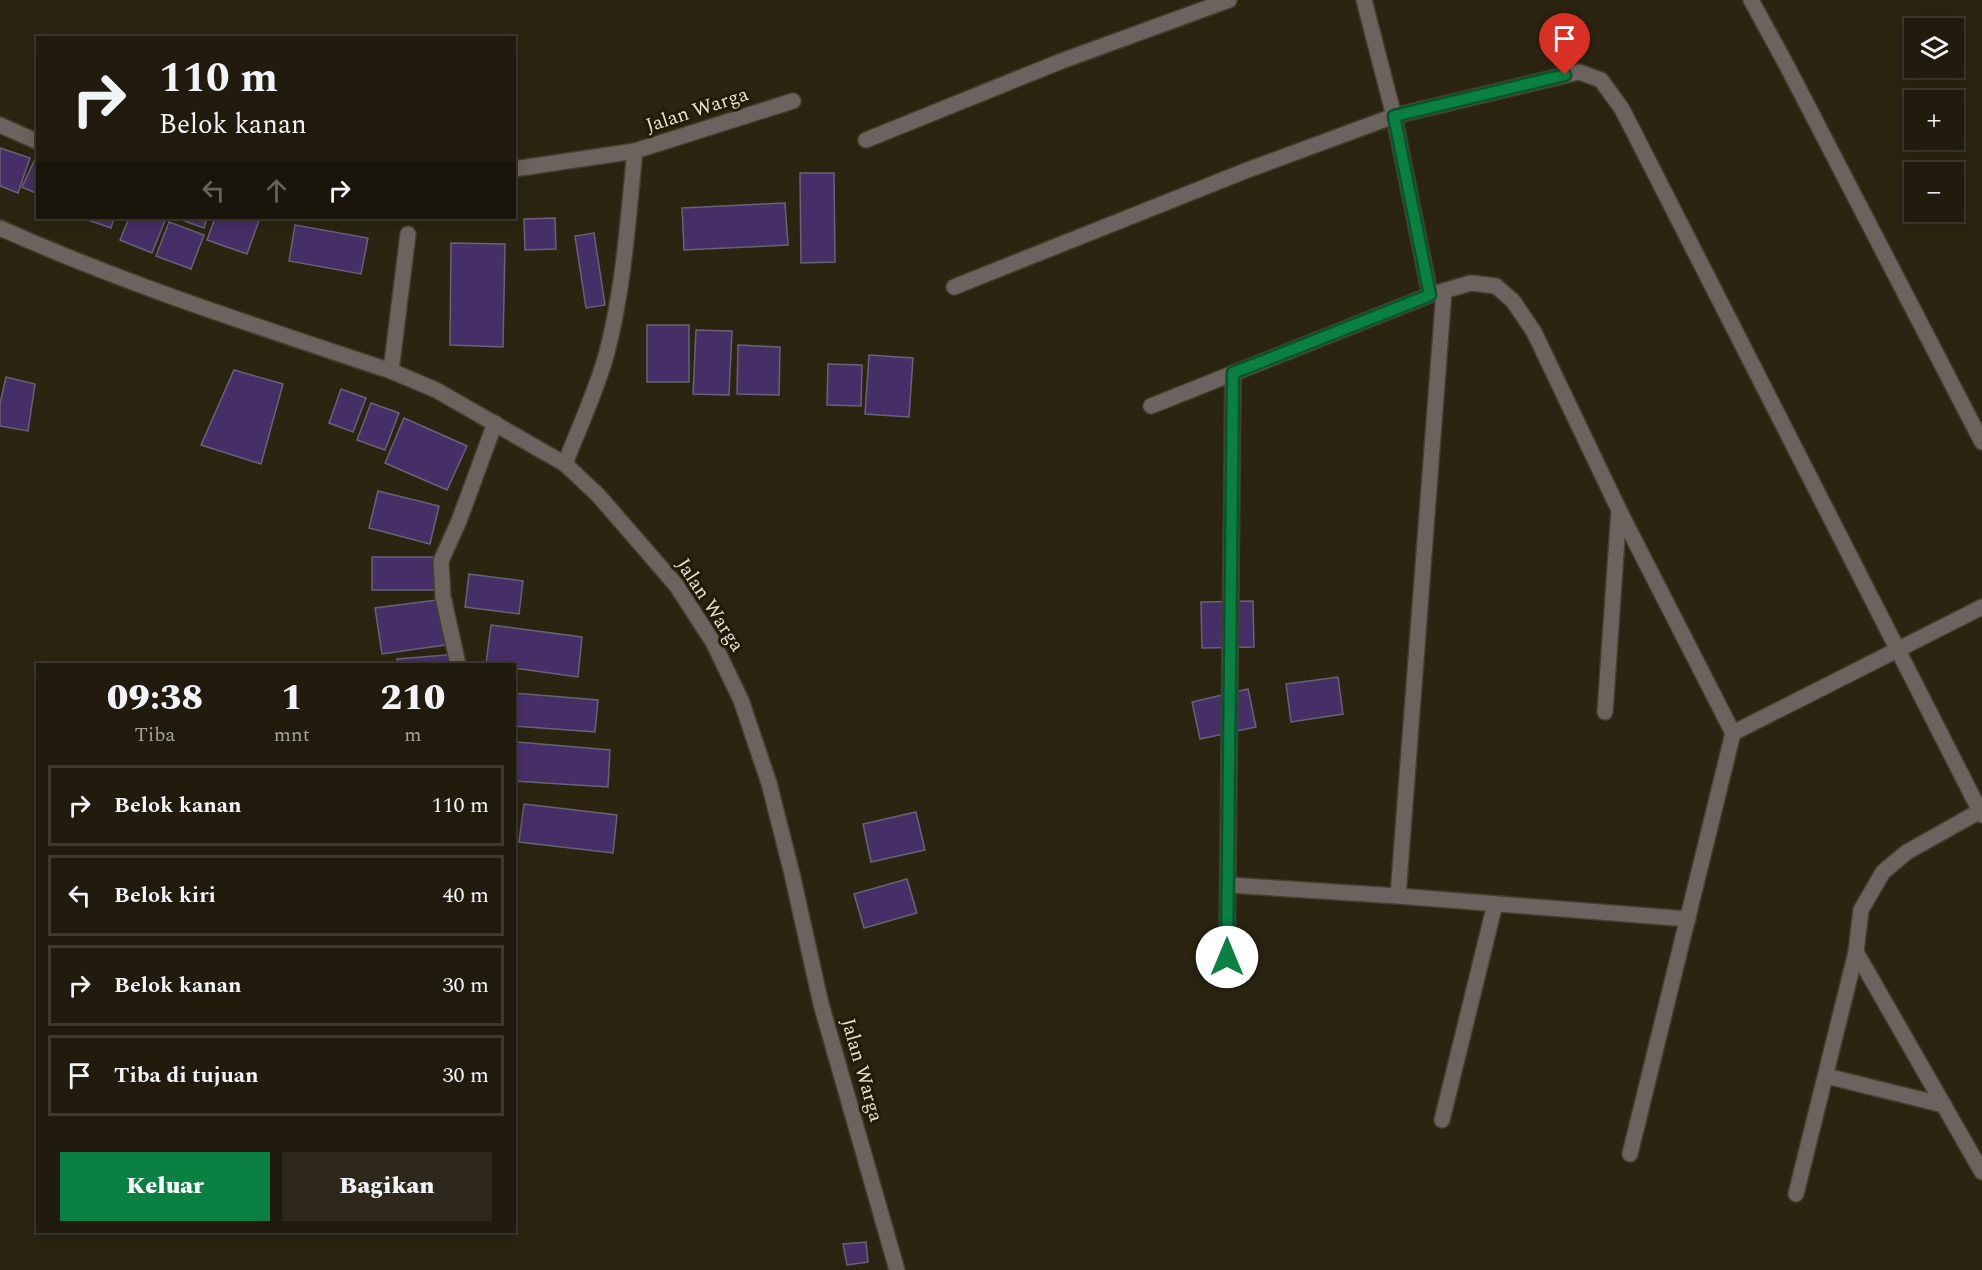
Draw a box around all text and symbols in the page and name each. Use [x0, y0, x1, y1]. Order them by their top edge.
pin [1539, 13, 1590, 75]
map controls [1904, 18, 1964, 222]
button: layers [1904, 18, 1964, 78]
icon: arrive [1548, 22, 1581, 55]
text: 110 m [159, 47, 278, 110]
icon: right [60, 60, 138, 138]
street label: Jalan Warga [642, 79, 753, 141]
button: + [1904, 90, 1964, 150]
text: Belok kanan [159, 104, 307, 146]
button: − [1904, 162, 1964, 222]
icon: left [197, 174, 230, 207]
icon: ahead [260, 174, 293, 207]
icon: right [323, 174, 356, 207]
street label: Jalan Warga [668, 552, 752, 658]
text: 09:38 [107, 671, 203, 726]
text: 1 [281, 671, 303, 726]
text: 210 [380, 671, 445, 726]
text: Tiba [135, 720, 175, 750]
text: mnt [274, 720, 310, 750]
text: m [404, 720, 421, 750]
icon: right [63, 789, 96, 822]
text: Belok kanan [114, 789, 242, 822]
text: 110 m [432, 789, 489, 822]
icon: left [63, 879, 96, 912]
text: Belok kiri [114, 879, 216, 912]
text: 40 m [443, 879, 489, 912]
position arrow [1195, 925, 1259, 989]
icon: right [63, 969, 96, 1002]
text: Belok kanan [114, 969, 242, 1002]
text: 30 m [443, 969, 489, 1002]
street label: Jalan Warga [833, 1015, 891, 1126]
icon: arrive [63, 1059, 96, 1092]
text: Tiba di tujuan [114, 1059, 259, 1092]
text: 30 m [443, 1059, 489, 1092]
button: Keluar [60, 1152, 270, 1221]
button: Bagikan [282, 1152, 492, 1221]

